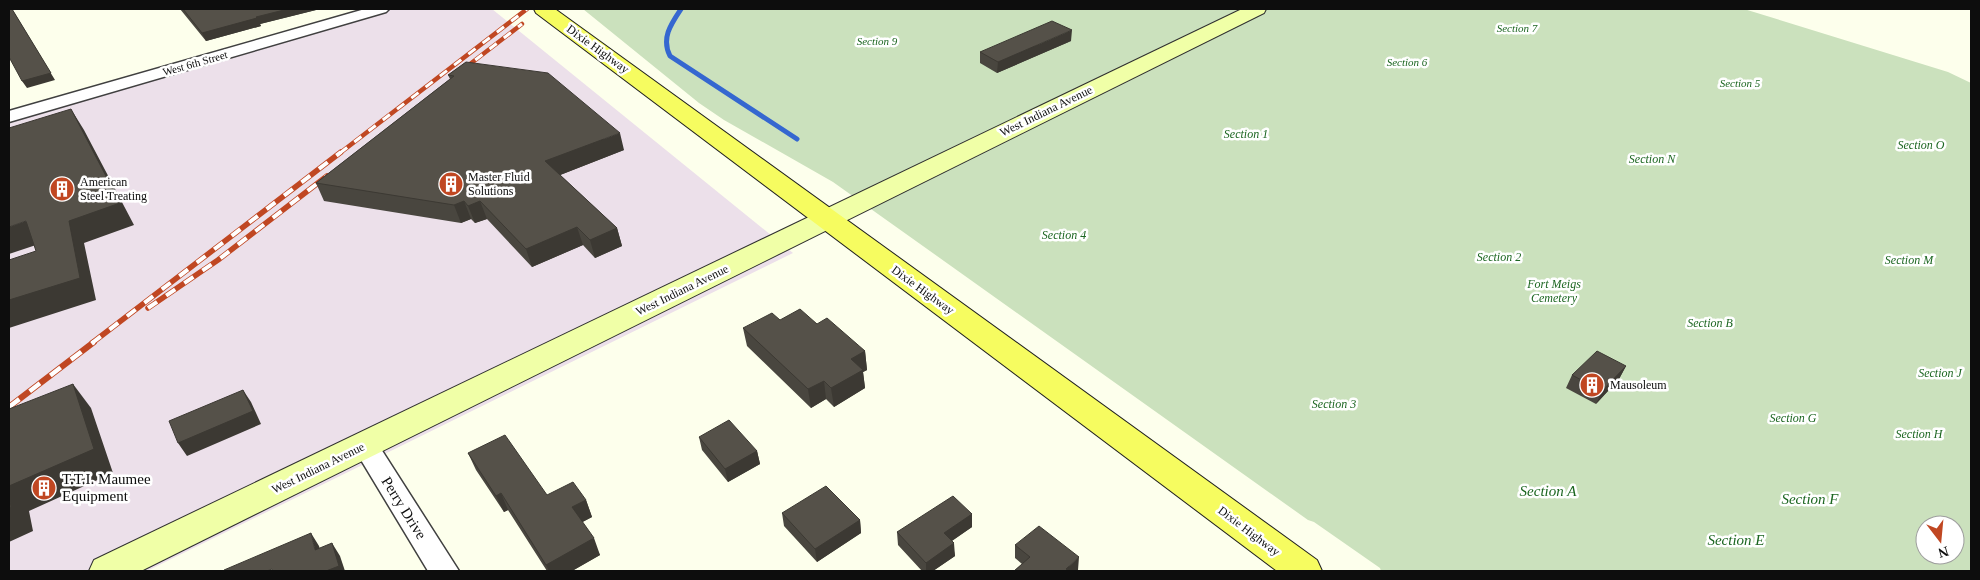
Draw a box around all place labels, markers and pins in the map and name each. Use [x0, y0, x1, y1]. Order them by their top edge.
place label: Master Fluid Solutions [468, 170, 530, 198]
building icon: Master Fluid Solutions [438, 171, 464, 197]
place label: American Steel Treating [80, 175, 147, 203]
building icon: American Steel Treating [49, 176, 75, 202]
building icon: Mausoleum [1579, 372, 1605, 398]
place label: Mausoleum [1610, 378, 1667, 392]
place label: T.T.I. Maumee Equipment [62, 471, 151, 504]
building icon: T.T.I. Maumee Equipment [31, 475, 57, 501]

